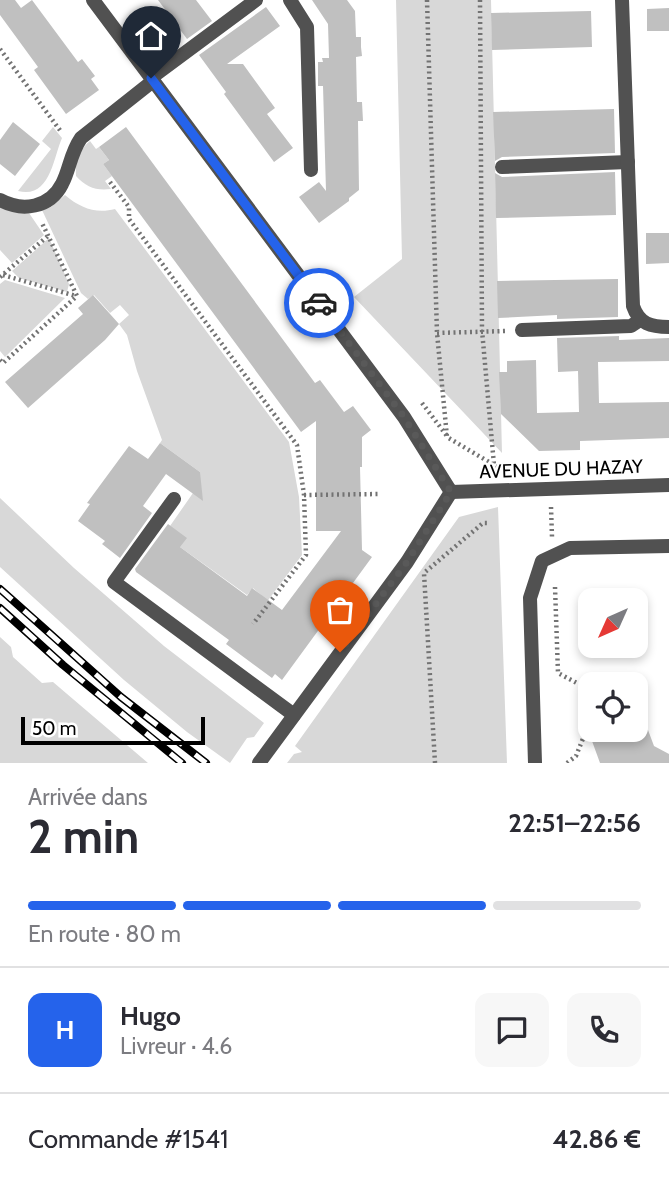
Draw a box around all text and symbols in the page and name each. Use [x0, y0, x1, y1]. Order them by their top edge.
pin [121, 6, 181, 78]
icon: home [132, 17, 170, 55]
courier [284, 268, 354, 338]
icon: car [300, 284, 338, 322]
street label: AVENUE DU HAZAY [479, 455, 643, 483]
pin [310, 580, 370, 652]
north arrow [578, 588, 648, 658]
map controls [578, 588, 648, 742]
icon: bag [321, 591, 359, 629]
button: locate [578, 672, 648, 742]
scale bar [21, 714, 205, 746]
text: 50 m [32, 717, 76, 740]
text: Arrivée dans [28, 783, 148, 811]
text: 22:51–22:56 [508, 807, 641, 839]
text: 2 min [28, 809, 139, 865]
text: En route · 80 m [28, 920, 181, 948]
button: chat [475, 993, 549, 1067]
button: phone [567, 993, 641, 1067]
text: Hugo [120, 1000, 181, 1032]
text: H [56, 1014, 74, 1046]
text: Livreur · 4.6 [120, 1032, 232, 1060]
text: Commande #1541 [28, 1123, 229, 1155]
text: 42.86 € [552, 1123, 641, 1155]

